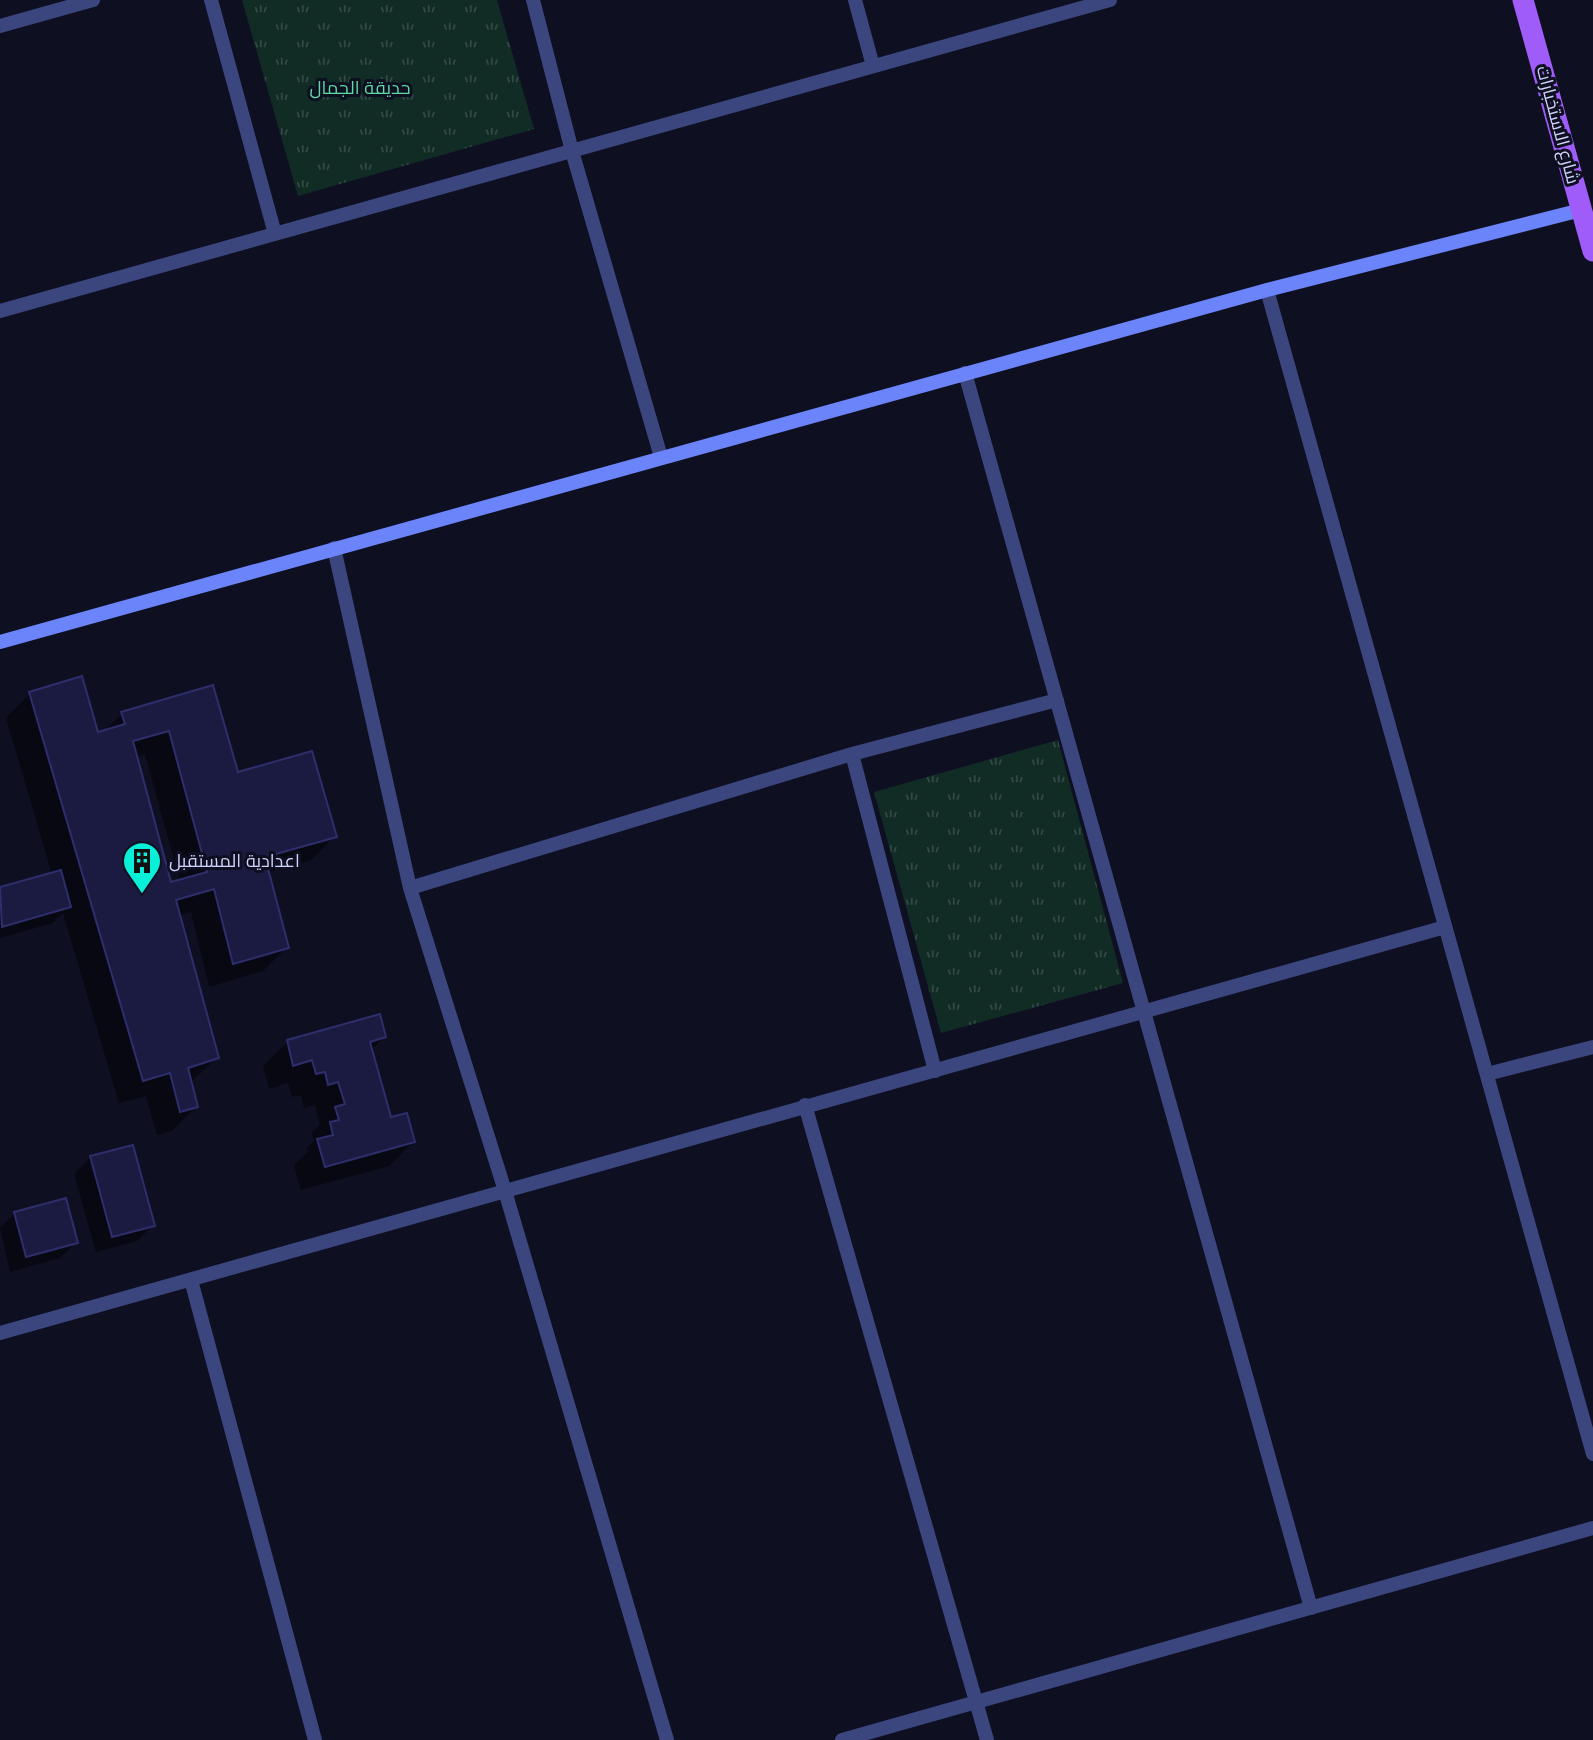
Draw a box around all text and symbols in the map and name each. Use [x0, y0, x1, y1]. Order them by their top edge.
street label: شارع الاستخبارات [1531, 63, 1585, 187]
park label: حديقة الجمال [309, 76, 411, 100]
building icon: اعدادية المستقبل [121, 840, 163, 895]
place label: اعدادية المستقبل [169, 849, 300, 873]

